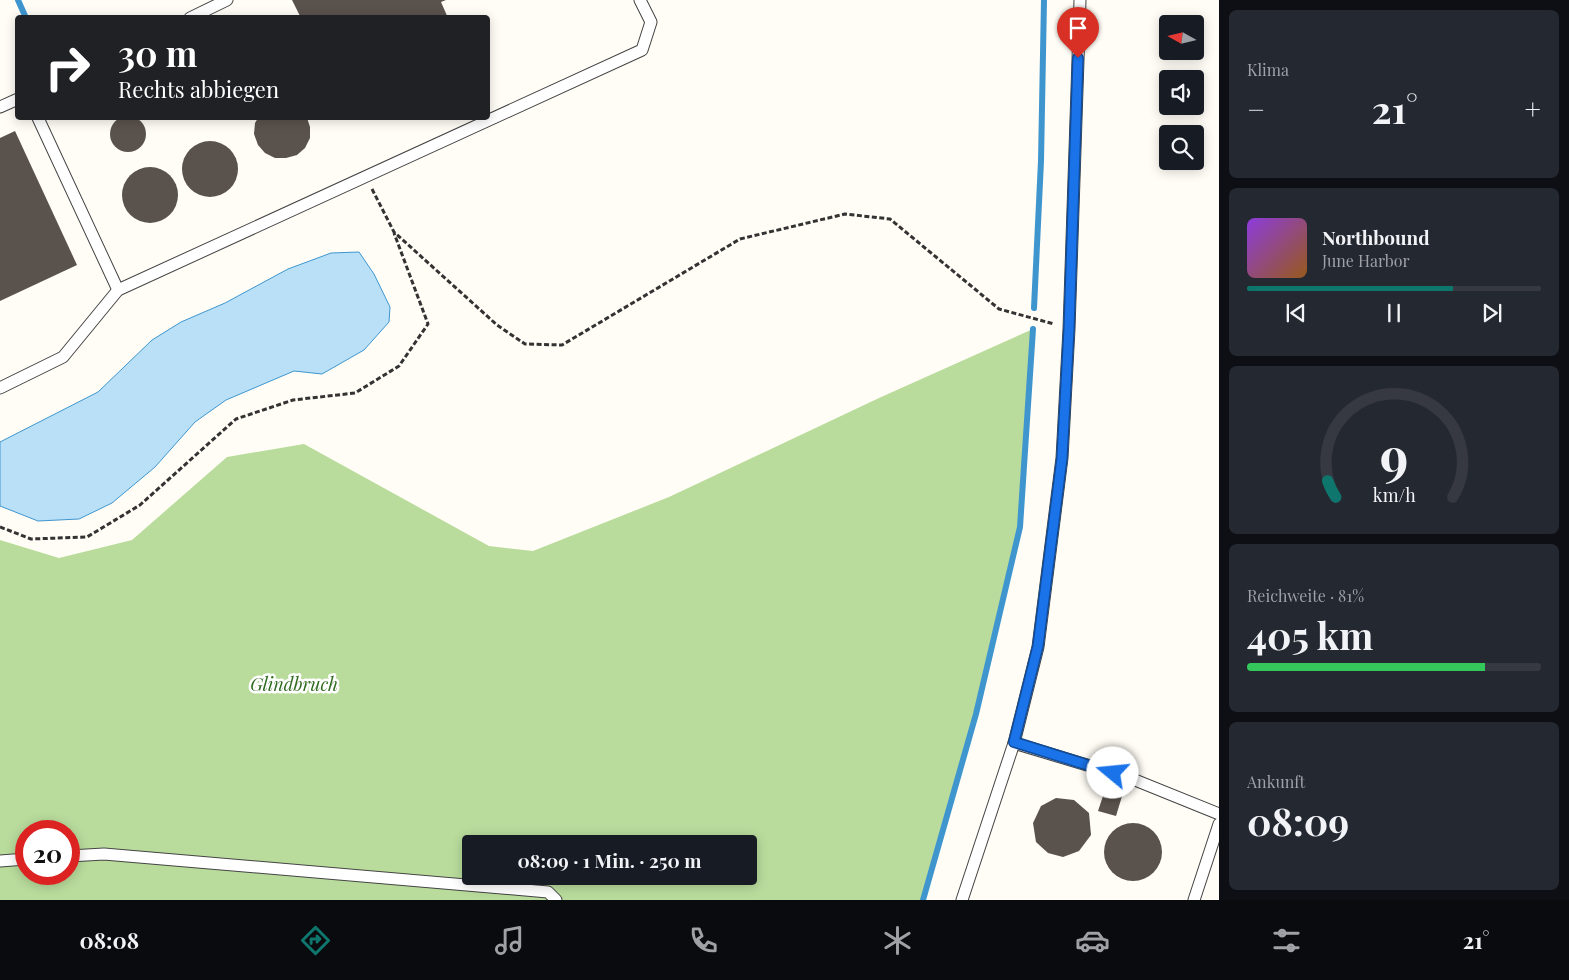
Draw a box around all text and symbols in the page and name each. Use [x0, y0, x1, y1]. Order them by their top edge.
pin [1057, 7, 1099, 58]
icon: arrive [1064, 14, 1092, 42]
north arrow [1159, 15, 1204, 60]
map controls [1159, 15, 1204, 170]
text: 30 m [118, 29, 198, 76]
icon: right [35, 35, 100, 100]
text: Klima [1247, 59, 1289, 80]
button: sound [1159, 70, 1204, 115]
text: Rechts abbiegen [118, 74, 279, 104]
text: 21° [1372, 83, 1418, 134]
text: − [1247, 90, 1265, 127]
text: + [1525, 90, 1541, 127]
button: search [1159, 125, 1204, 170]
text: Northbound [1322, 224, 1430, 250]
text: June Harbor [1322, 250, 1410, 271]
icon: previous [1282, 299, 1310, 327]
icon: pause [1380, 299, 1408, 327]
icon: next [1478, 299, 1506, 327]
text: 9 [1380, 420, 1408, 489]
text: km/h [1373, 483, 1416, 506]
text: Reichweite · 81% [1247, 585, 1364, 606]
text: 405 km [1247, 609, 1373, 660]
park label: Glindbruch [250, 672, 338, 696]
position arrow [1086, 746, 1138, 798]
text: Ankunft [1247, 771, 1305, 792]
text: 08:09 [1247, 795, 1349, 846]
speed limit sign: 20 [15, 820, 80, 885]
text: 08:09 · 1 Min. · 250 m [518, 847, 701, 873]
icon: directions [298, 923, 333, 958]
icon: music [492, 923, 527, 958]
icon: phone [686, 923, 721, 958]
icon: climate [880, 923, 915, 958]
icon: car [1075, 923, 1110, 958]
icon: filters [1269, 923, 1304, 958]
text: 08:08 [80, 925, 139, 955]
text: 21° [1463, 925, 1489, 955]

